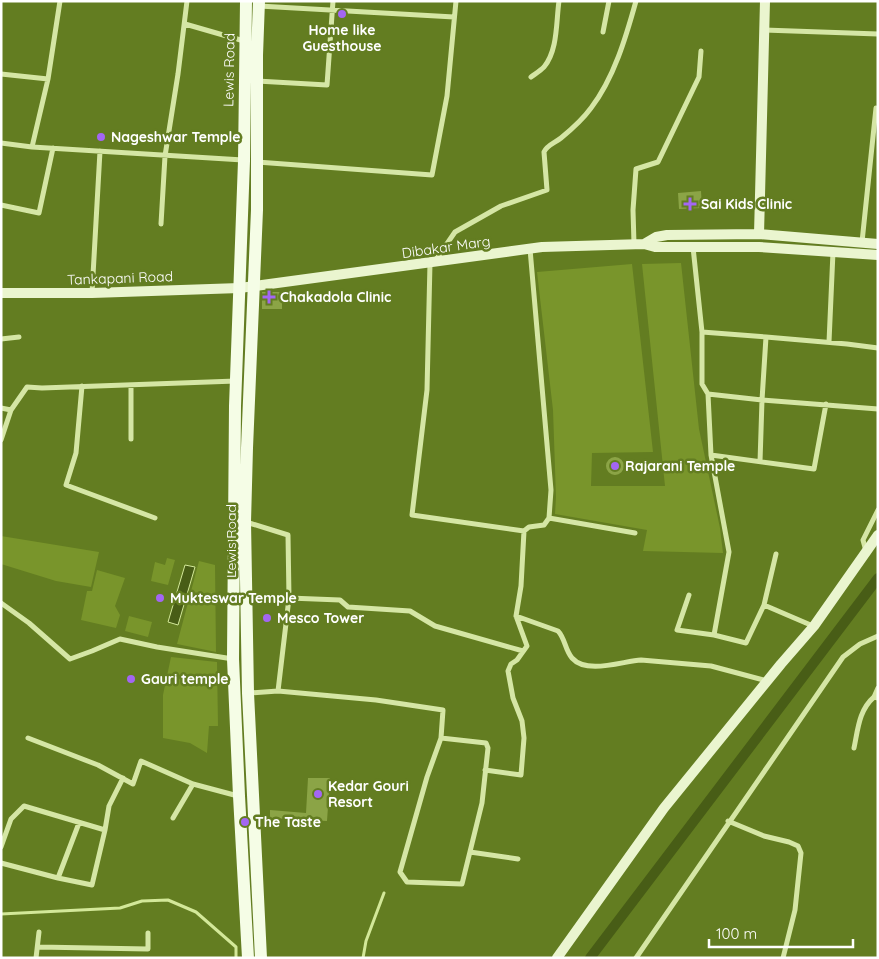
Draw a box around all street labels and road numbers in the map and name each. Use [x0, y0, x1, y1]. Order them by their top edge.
street label: Lewis Road [219, 33, 239, 107]
street label: Dibakar Marg [401, 232, 491, 262]
street label: Tankapani Road [67, 267, 173, 289]
street label: Lewis Road [222, 504, 240, 578]

